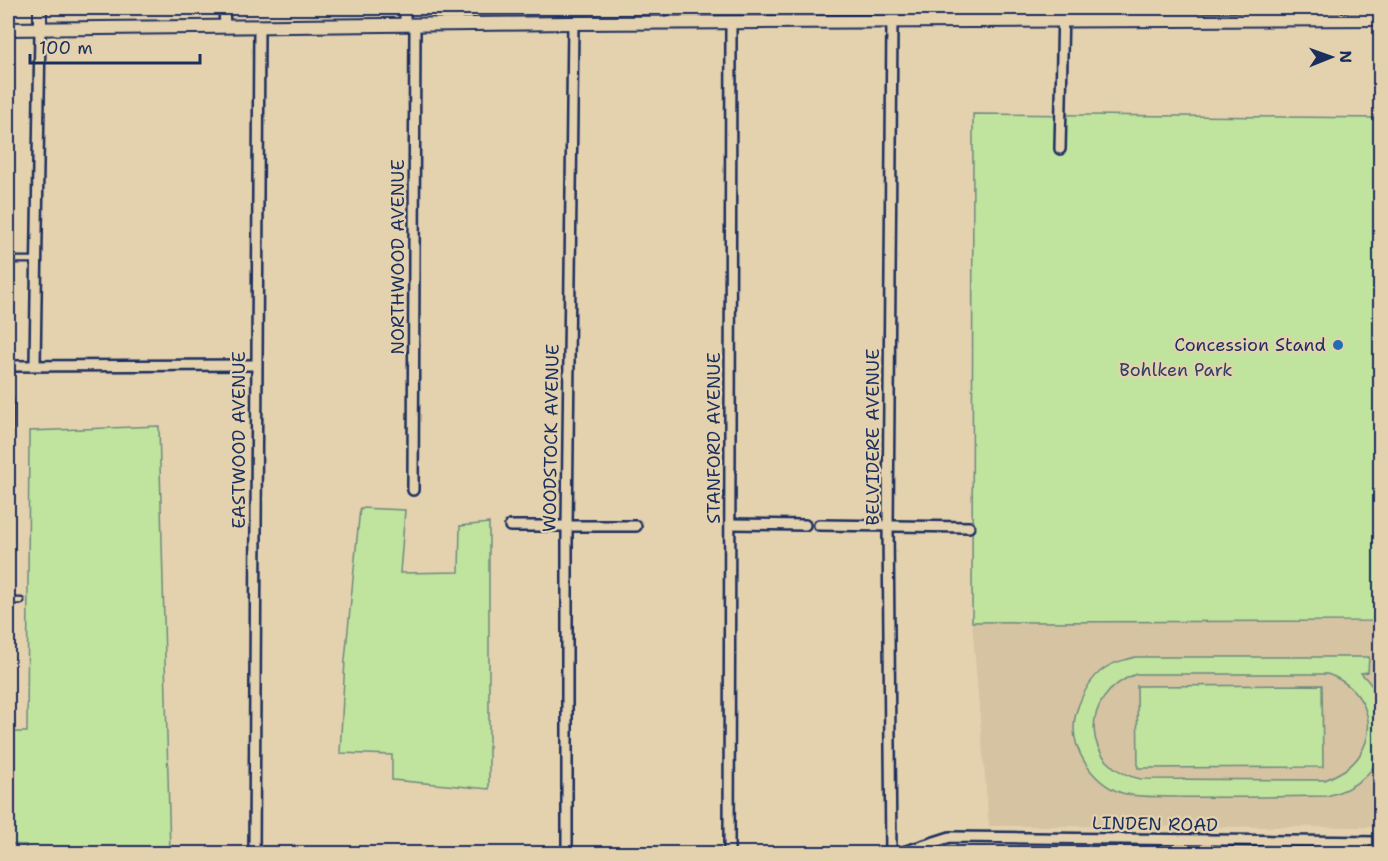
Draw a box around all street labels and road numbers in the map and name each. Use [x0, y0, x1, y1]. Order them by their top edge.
street label: NORTHWOOD AVENUE [386, 159, 410, 355]
street label: WOODSTOCK AVENUE [537, 344, 565, 532]
street label: BELVIDERE AVENUE [861, 349, 885, 525]
street label: EASTWOOD AVENUE [227, 351, 251, 529]
street label: STANFORD AVENUE [702, 352, 726, 524]
street label: LINDEN ROAD [1092, 811, 1218, 837]

